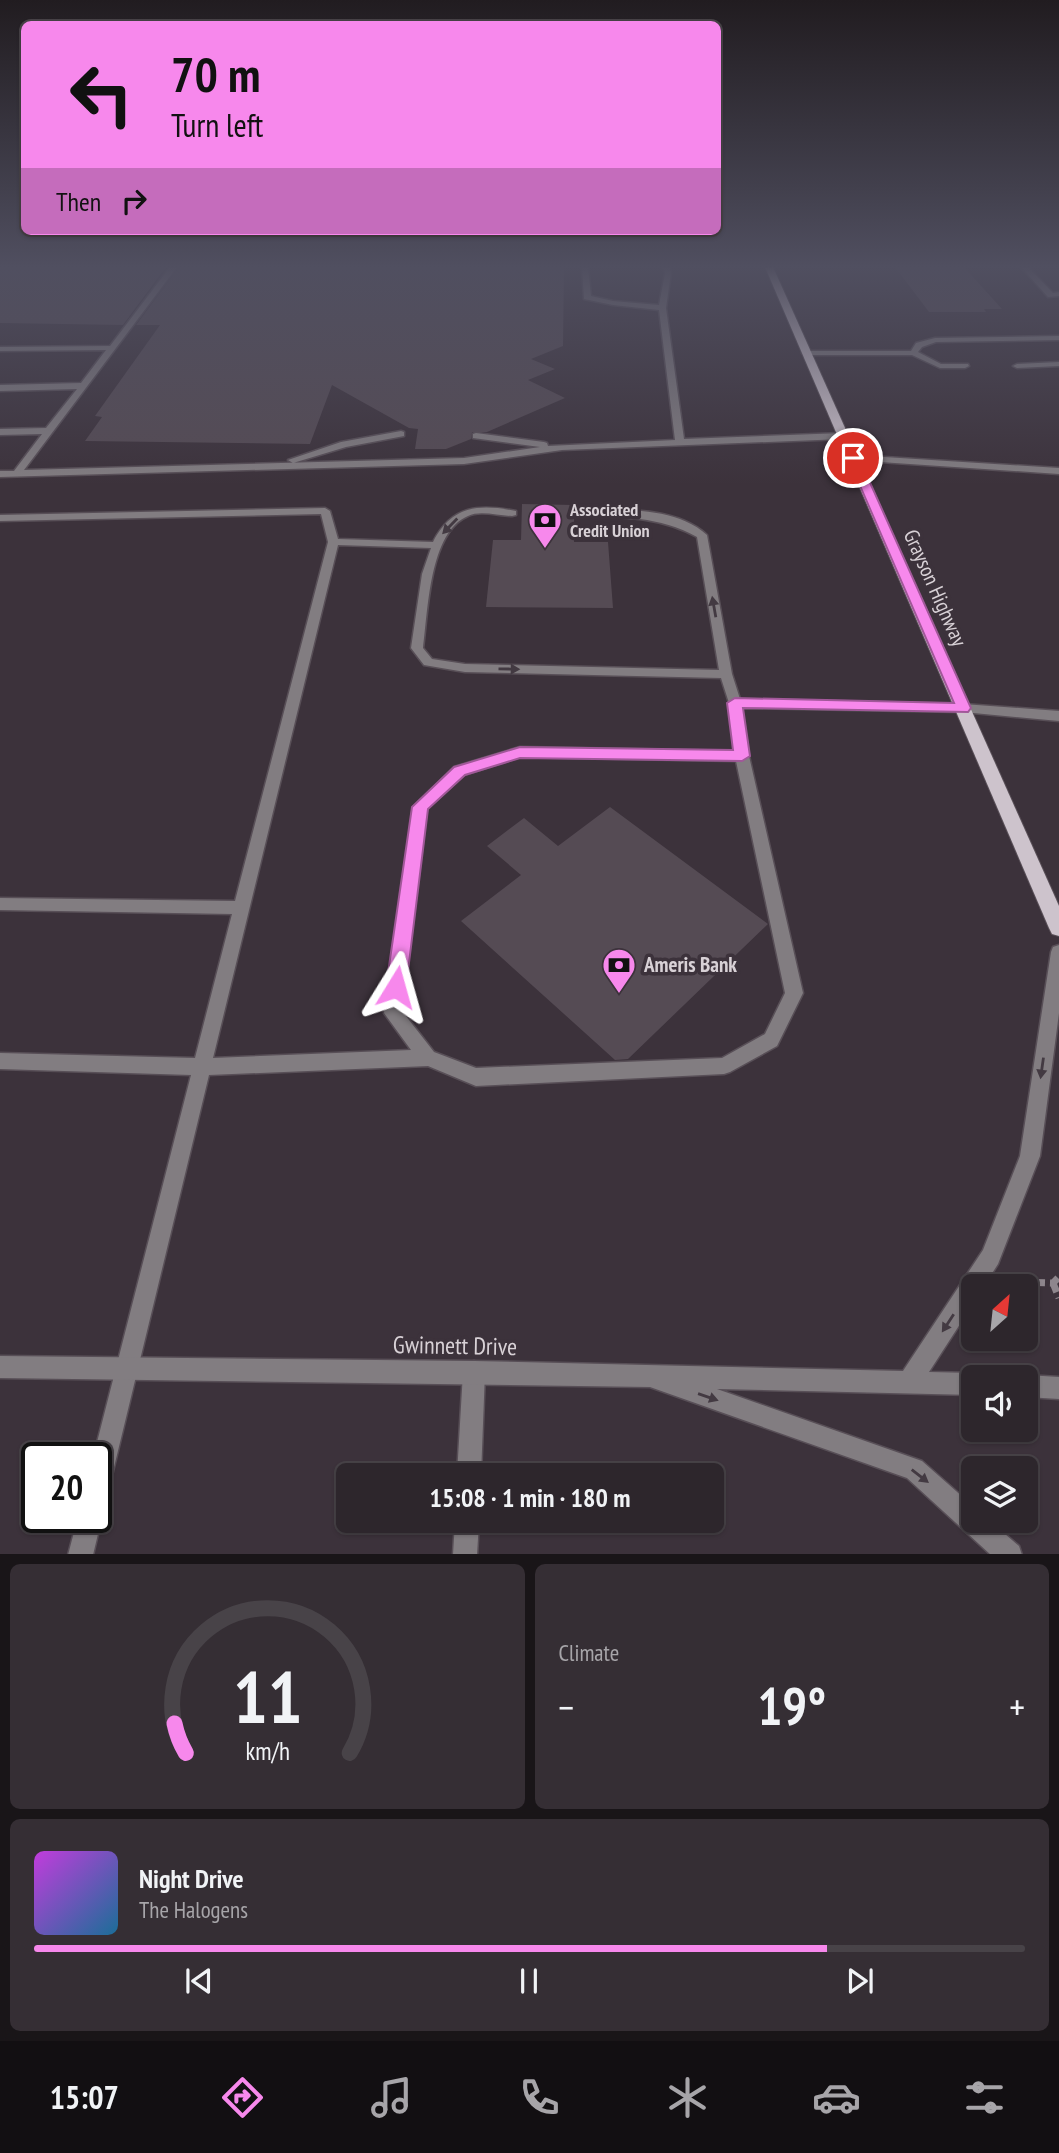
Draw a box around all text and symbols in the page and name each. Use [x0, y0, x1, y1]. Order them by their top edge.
text: 70 m [171, 42, 260, 106]
icon: left [56, 49, 147, 140]
text: Turn left [171, 104, 263, 146]
icon: right [115, 182, 153, 220]
text: Then [56, 185, 101, 218]
pin [823, 428, 883, 488]
icon: arrive [834, 439, 872, 477]
place label: Associated Credit Union [569, 498, 650, 542]
bank icon: Associated Credit Union [526, 501, 564, 550]
one-way arrow [441, 518, 458, 535]
street label: Grayson Highway [898, 525, 973, 650]
one-way arrow [708, 596, 719, 618]
one-way arrow [498, 663, 520, 675]
bank icon: Ameris Bank [600, 946, 638, 995]
position arrow [359, 950, 433, 1024]
place label: Ameris Bank [643, 951, 737, 978]
one-way arrow [1037, 1057, 1048, 1079]
north arrow [961, 1274, 1038, 1351]
map controls [961, 1274, 1038, 1533]
one-way arrow [942, 1314, 955, 1333]
street label: Gwinnett Drive [393, 1329, 517, 1362]
button: sound [961, 1365, 1038, 1442]
one-way arrow [697, 1392, 718, 1403]
speed limit sign: 20 [21, 1442, 112, 1533]
button: layers [961, 1456, 1038, 1533]
one-way arrow [911, 1468, 929, 1483]
text: 15:08 · 1 min · 180 m [430, 1481, 630, 1514]
text: Climate [559, 1638, 619, 1667]
text: 11 [232, 1649, 302, 1743]
text: 19° [757, 1672, 826, 1739]
text: − [559, 1682, 574, 1731]
text: + [1009, 1682, 1025, 1731]
text: km/h [245, 1734, 289, 1766]
text: Night Drive [139, 1862, 244, 1895]
text: The Halogens [139, 1895, 248, 1924]
icon: previous [180, 1962, 218, 2000]
icon: pause [510, 1962, 548, 2000]
icon: next [841, 1962, 879, 2000]
icon: directions [218, 2073, 267, 2122]
icon: music [367, 2073, 416, 2122]
icon: phone [515, 2073, 564, 2122]
icon: climate [663, 2073, 712, 2122]
icon: car [812, 2073, 861, 2122]
icon: filters [960, 2073, 1009, 2122]
text: 15:07 [50, 2076, 119, 2118]

